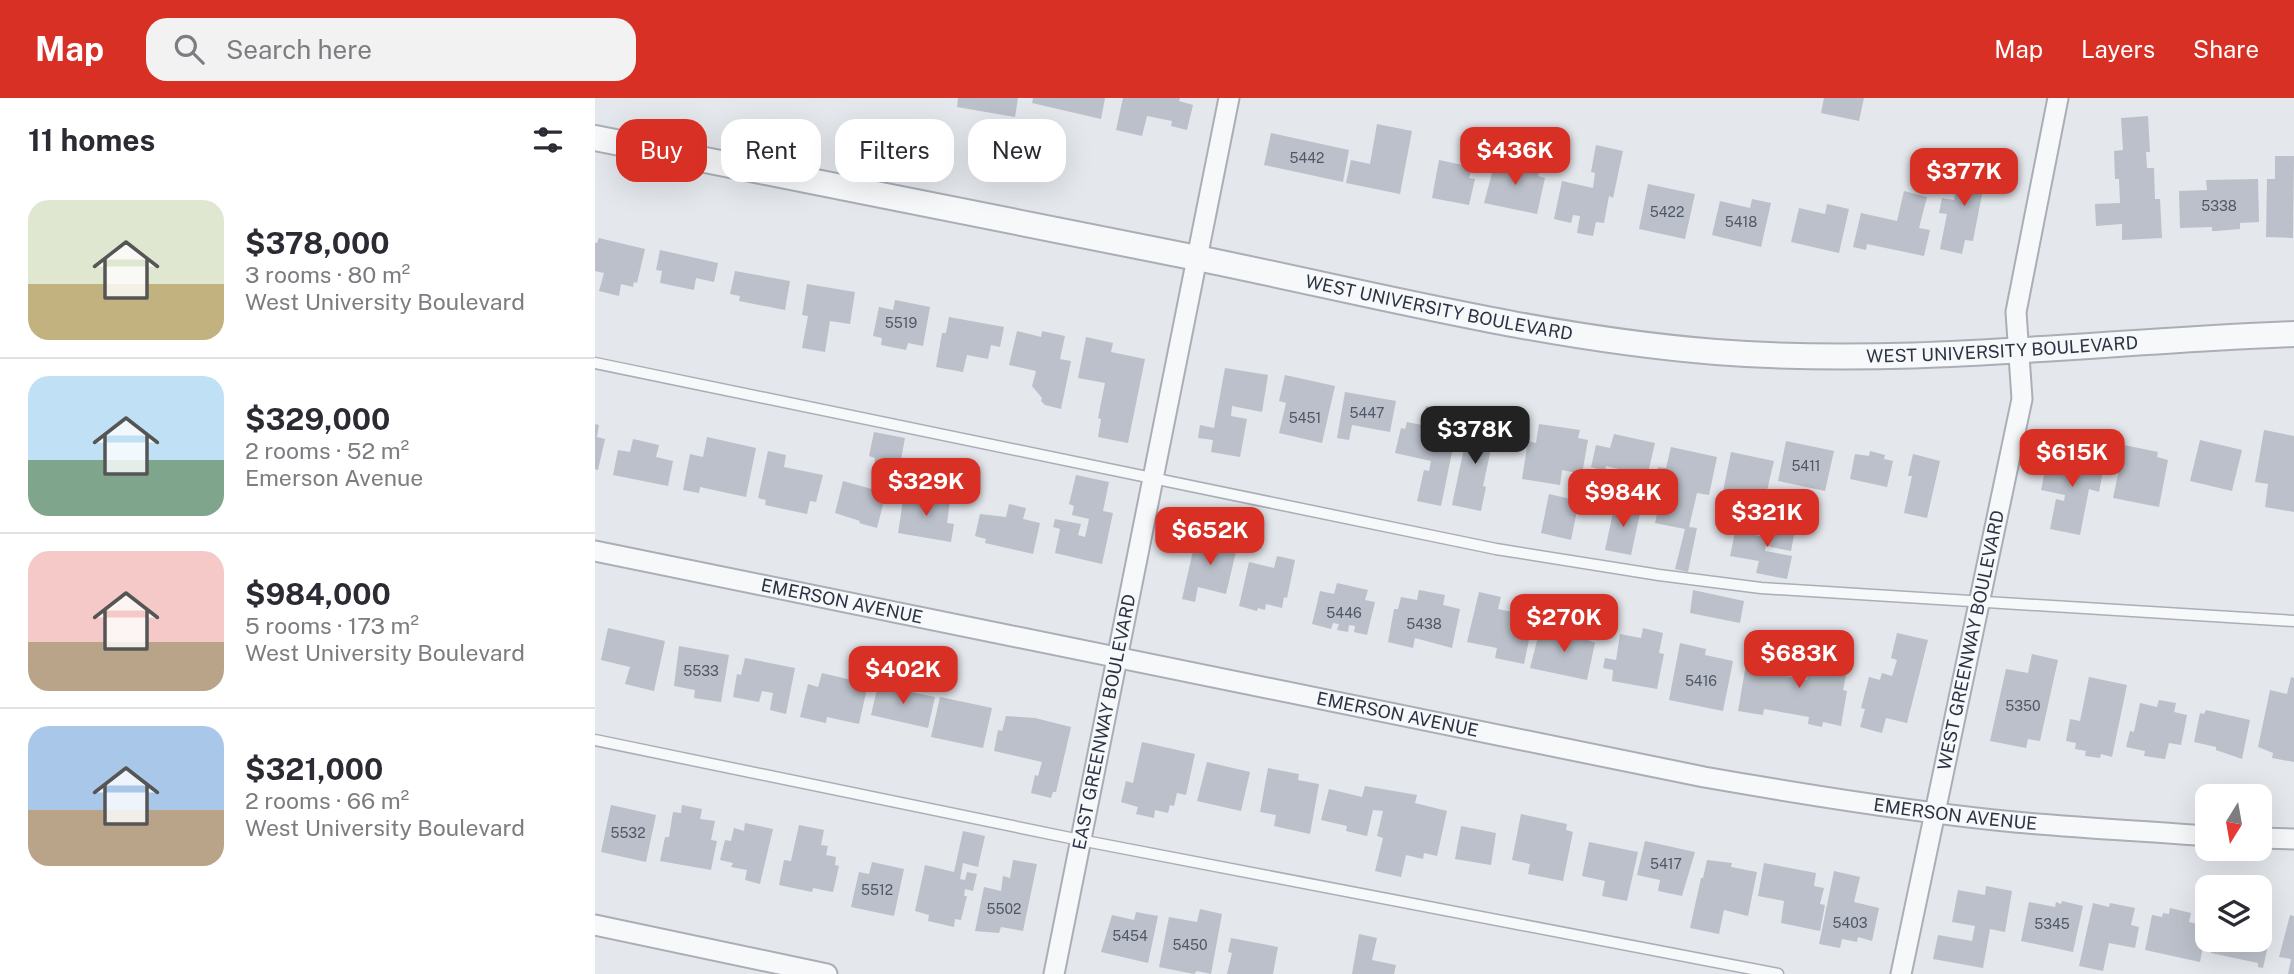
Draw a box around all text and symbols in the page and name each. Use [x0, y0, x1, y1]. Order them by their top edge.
search box [146, 18, 636, 81]
text: Map [35, 30, 104, 68]
icon: search [170, 30, 208, 68]
text: Search here [226, 34, 372, 65]
text: Map [1994, 35, 2043, 63]
text: Layers [2081, 35, 2155, 63]
text: Share [2193, 35, 2259, 63]
chip: Buy [616, 119, 707, 182]
chip: Rent [721, 119, 821, 182]
chip: Filters [835, 119, 954, 182]
chip: New [968, 119, 1066, 182]
icon: filters [529, 121, 567, 159]
text: 11 homes [28, 122, 155, 158]
pin: $436K [1466, 127, 1564, 187]
text: $436K [1476, 136, 1554, 163]
pin: $377K [1915, 148, 2013, 208]
house number: 5442 [1290, 150, 1324, 166]
text: $377K [1926, 157, 2002, 184]
house number: 5338 [2201, 198, 2237, 214]
house number: 5422 [1650, 204, 1684, 220]
house number: 5418 [1725, 214, 1757, 230]
text: $378,000 [245, 225, 390, 261]
icon: home [84, 228, 168, 312]
text: 3 rooms · 80 m² [245, 261, 410, 288]
street label: WEST UNIVERSITY BOULEVARD [1303, 270, 1574, 344]
text: West University Boulevard [245, 288, 525, 315]
house number: 5519 [885, 315, 917, 331]
street label: WEST UNIVERSITY BOULEVARD [1866, 332, 2139, 366]
text: $329,000 [245, 401, 390, 437]
icon: home [84, 404, 168, 488]
house number: 5447 [1350, 405, 1384, 421]
pin: $378K [1426, 406, 1524, 466]
house number: 5451 [1289, 410, 1321, 426]
text: $378K [1437, 415, 1513, 442]
pin: $615K [2023, 430, 2121, 489]
text: 2 rooms · 52 m² [245, 437, 409, 464]
text: $615K [2036, 438, 2108, 465]
pin: $329K [877, 458, 975, 518]
house number: 5411 [1791, 458, 1821, 474]
text: Emerson Avenue [245, 464, 423, 491]
text: $329K [887, 467, 965, 494]
pin: $984K [1574, 470, 1672, 529]
text: $984K [1584, 478, 1662, 505]
pin: $321K [1718, 490, 1816, 549]
text: $321K [1731, 498, 1803, 525]
pin: $652K [1161, 508, 1259, 567]
street label: WEST GREENWAY BOULEVARD [1933, 508, 2008, 772]
text: $652K [1171, 516, 1249, 543]
street label: EMERSON AVENUE [759, 574, 925, 628]
text: $984,000 [245, 576, 391, 612]
icon: home [84, 579, 168, 663]
street label: EAST GREENWAY BOULEVARD [1068, 592, 1140, 852]
pin: $270K [1515, 594, 1613, 654]
text: $270K [1526, 603, 1602, 630]
house number: 5446 [1326, 605, 1362, 621]
text: 5 rooms · 173 m² [245, 612, 419, 639]
house number: 5438 [1406, 616, 1442, 632]
pin: $683K [1750, 630, 1848, 690]
text: West University Boulevard [245, 639, 525, 666]
text: $683K [1760, 639, 1838, 666]
pin: $402K [854, 646, 952, 706]
text: $402K [865, 655, 941, 682]
house number: 5533 [683, 663, 719, 679]
house number: 5416 [1685, 673, 1717, 689]
street label: EMERSON AVENUE [1315, 687, 1480, 741]
house number: 5350 [2005, 698, 2041, 714]
text: $321,000 [245, 751, 383, 787]
icon: home [84, 754, 168, 838]
north arrow [2195, 784, 2271, 861]
map controls [2195, 784, 2272, 952]
text: 2 rooms · 66 m² [245, 787, 409, 814]
street label: EMERSON AVENUE [1872, 794, 2038, 834]
text: West University Boulevard [245, 814, 525, 841]
house number: 5532 [610, 825, 646, 841]
house number: 5417 [1650, 856, 1682, 872]
button: layers [2195, 875, 2272, 952]
house number: 5512 [861, 882, 893, 898]
house number: 5502 [987, 901, 1021, 917]
house number: 5403 [1832, 915, 1868, 931]
house number: 5345 [2034, 916, 2070, 932]
house number: 5454 [1112, 928, 1148, 944]
house number: 5450 [1172, 937, 1208, 953]

